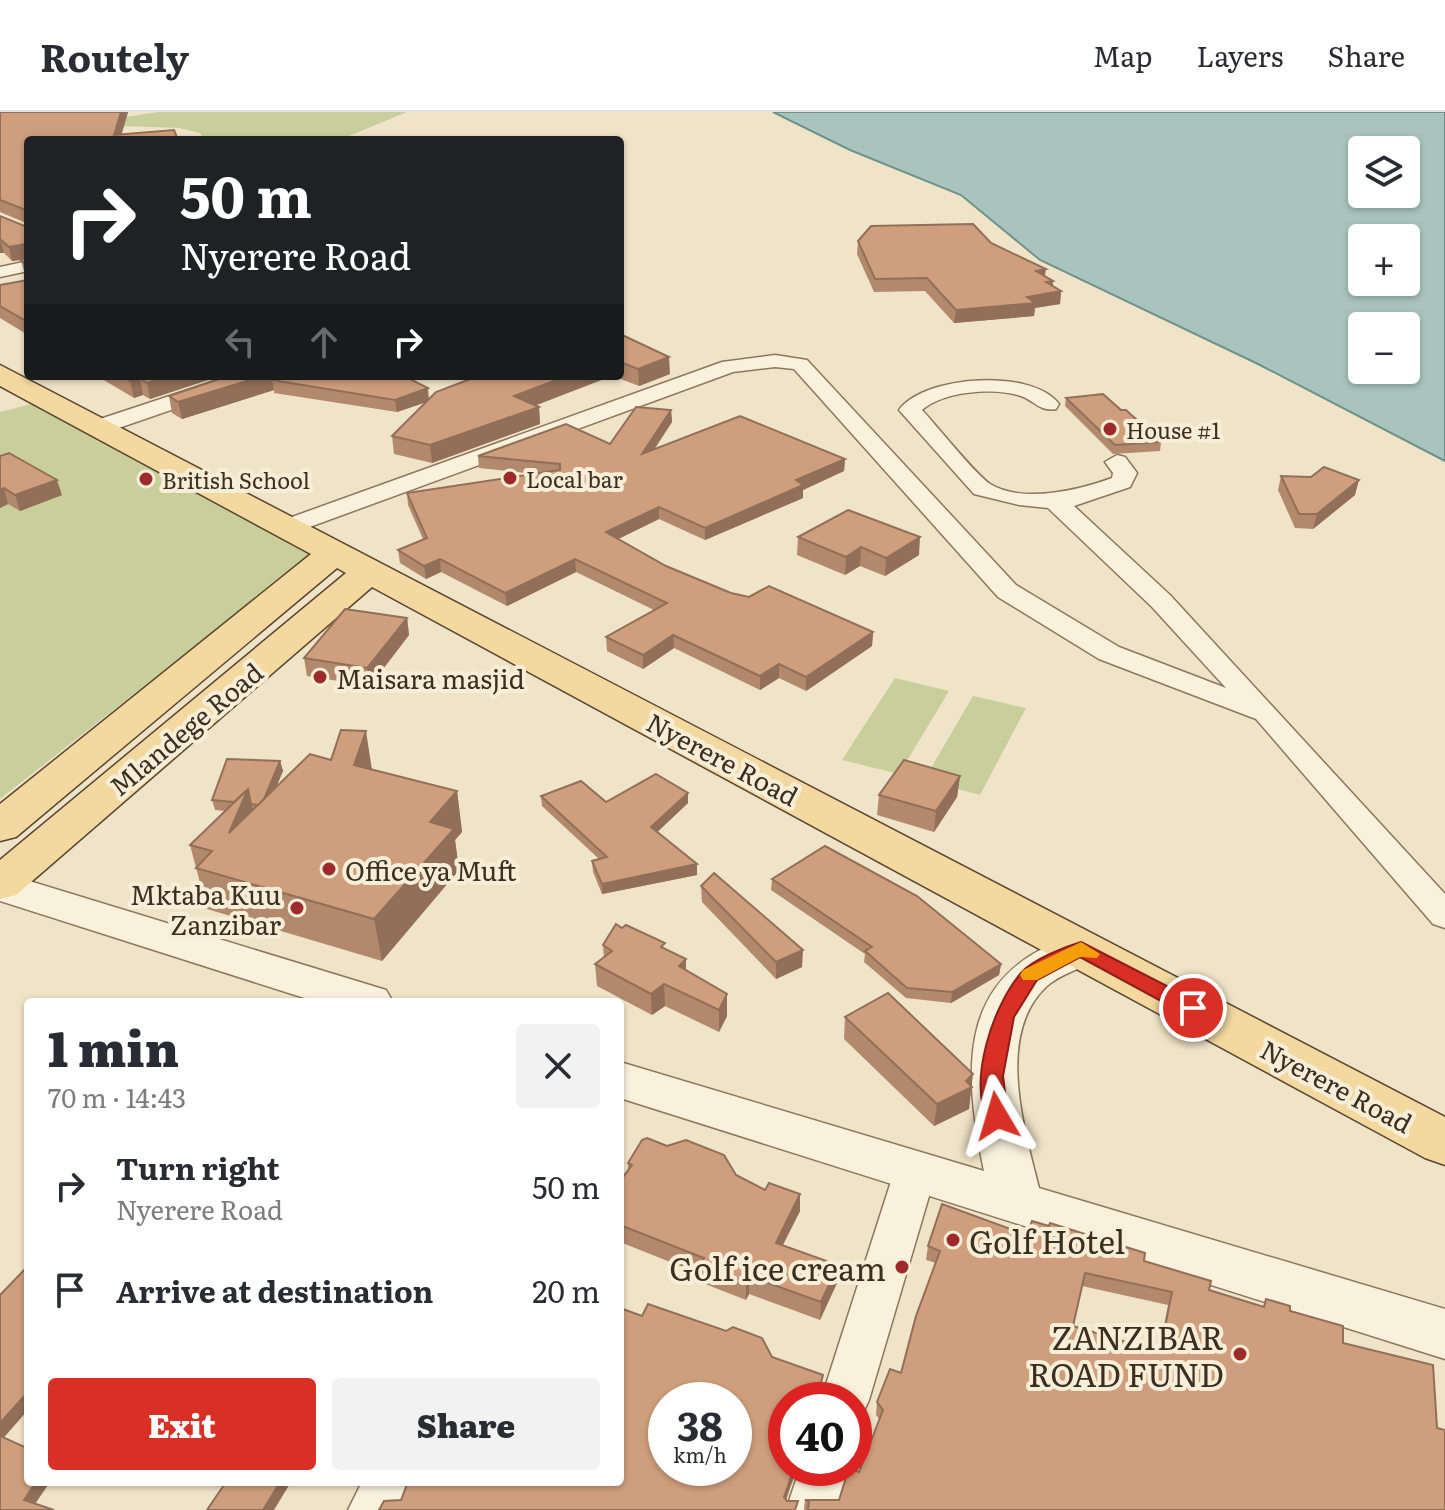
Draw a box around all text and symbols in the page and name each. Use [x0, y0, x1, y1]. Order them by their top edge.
text: Routely [40, 27, 189, 84]
text: Map [1093, 34, 1152, 76]
text: Layers [1196, 34, 1283, 76]
text: Share [1327, 34, 1405, 76]
map controls [1348, 136, 1420, 384]
button: layers [1348, 136, 1420, 208]
text: 50 m [180, 152, 312, 235]
icon: right [48, 168, 152, 272]
button: + [1348, 224, 1420, 296]
text: Nyerere Road [180, 228, 411, 281]
button: − [1348, 312, 1420, 384]
icon: left [218, 320, 262, 364]
icon: ahead [302, 320, 346, 364]
icon: right [386, 320, 430, 364]
place label: House #1 [1126, 413, 1221, 446]
marker: House #1 [1101, 420, 1119, 438]
place label: Local bar [526, 462, 624, 495]
place label: British School [162, 463, 310, 496]
marker: Local bar [501, 469, 519, 487]
marker: British School [137, 470, 155, 488]
street label: Mlandege Road [100, 652, 270, 804]
place label: Maisara masjid [336, 658, 525, 697]
marker: Maisara masjid [311, 668, 329, 686]
street label: Nyerere Road [640, 702, 806, 814]
place label: Office ya Muft [345, 850, 517, 889]
marker: Office ya Muft [320, 860, 338, 878]
place label: Mktaba Kuu Zanzibar [130, 874, 282, 943]
marker: Mktaba Kuu Zanzibar [288, 899, 306, 917]
pin [1159, 974, 1227, 1042]
icon: arrive [1171, 986, 1215, 1030]
text: 1 min [48, 1011, 179, 1082]
button: close [516, 1024, 600, 1108]
street label: Nyerere Road [1254, 1029, 1420, 1141]
position arrow [955, 1074, 1039, 1158]
text: 70 m · 14:43 [48, 1077, 186, 1116]
text: Turn right [116, 1145, 280, 1189]
icon: right [48, 1164, 92, 1208]
text: 50 m [532, 1164, 600, 1208]
text: Nyerere Road [116, 1189, 283, 1228]
place label: Golf Hotel [969, 1216, 1125, 1264]
marker: Golf Hotel [944, 1231, 962, 1249]
place label: Golf ice cream [669, 1243, 886, 1291]
marker: Golf ice cream [893, 1258, 911, 1276]
icon: arrive [48, 1268, 92, 1312]
text: Arrive at destination [116, 1268, 433, 1312]
text: 20 m [532, 1268, 600, 1312]
place label: ZANZIBAR ROAD FUND [1028, 1312, 1224, 1397]
marker: ZANZIBAR ROAD FUND [1231, 1345, 1249, 1363]
button: Exit [48, 1378, 316, 1470]
button: Share [332, 1378, 600, 1470]
speed limit sign: 40 [768, 1382, 872, 1486]
text: 38 [677, 1394, 723, 1453]
text: km/h [673, 1439, 727, 1469]

